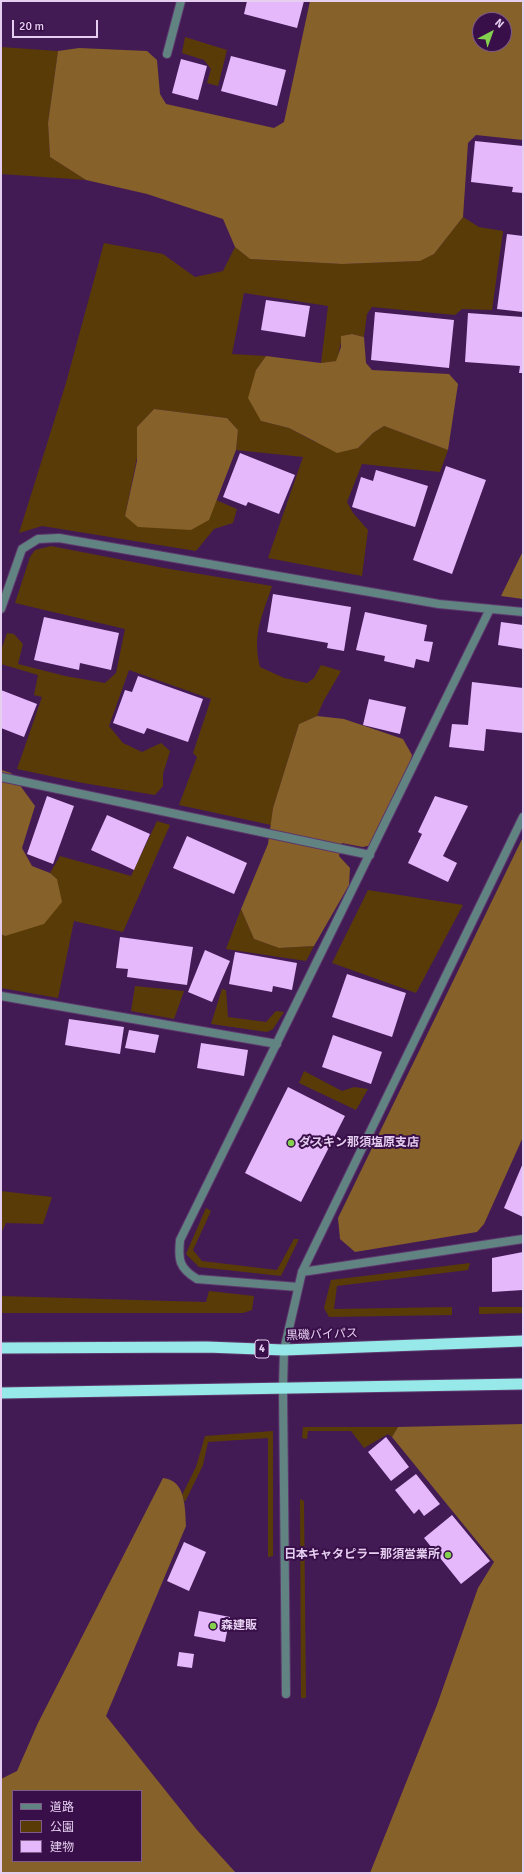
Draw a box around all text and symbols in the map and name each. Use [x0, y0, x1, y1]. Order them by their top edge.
scale bar [14, 12, 100, 38]
north arrow [472, 12, 512, 52]
text: N [492, 16, 507, 31]
text: 20 m [19, 19, 44, 34]
place label: ダスキン那須塩原支店 [299, 1136, 419, 1150]
marker: ダスキン那須塩原支店 [286, 1138, 296, 1148]
street label: 黒磯バイパス [286, 1327, 358, 1343]
road number: 4 [255, 1340, 269, 1358]
place label: 日本キャタピラー那須営業所 [284, 1548, 440, 1562]
marker: 日本キャタピラー那須営業所 [443, 1550, 453, 1560]
place label: 森建販 [221, 1619, 257, 1633]
marker: 森建販 [208, 1621, 218, 1631]
legend [12, 1790, 142, 1862]
text: 道路 [50, 1800, 74, 1815]
text: 公園 [50, 1820, 74, 1835]
text: 建物 [50, 1840, 74, 1855]

